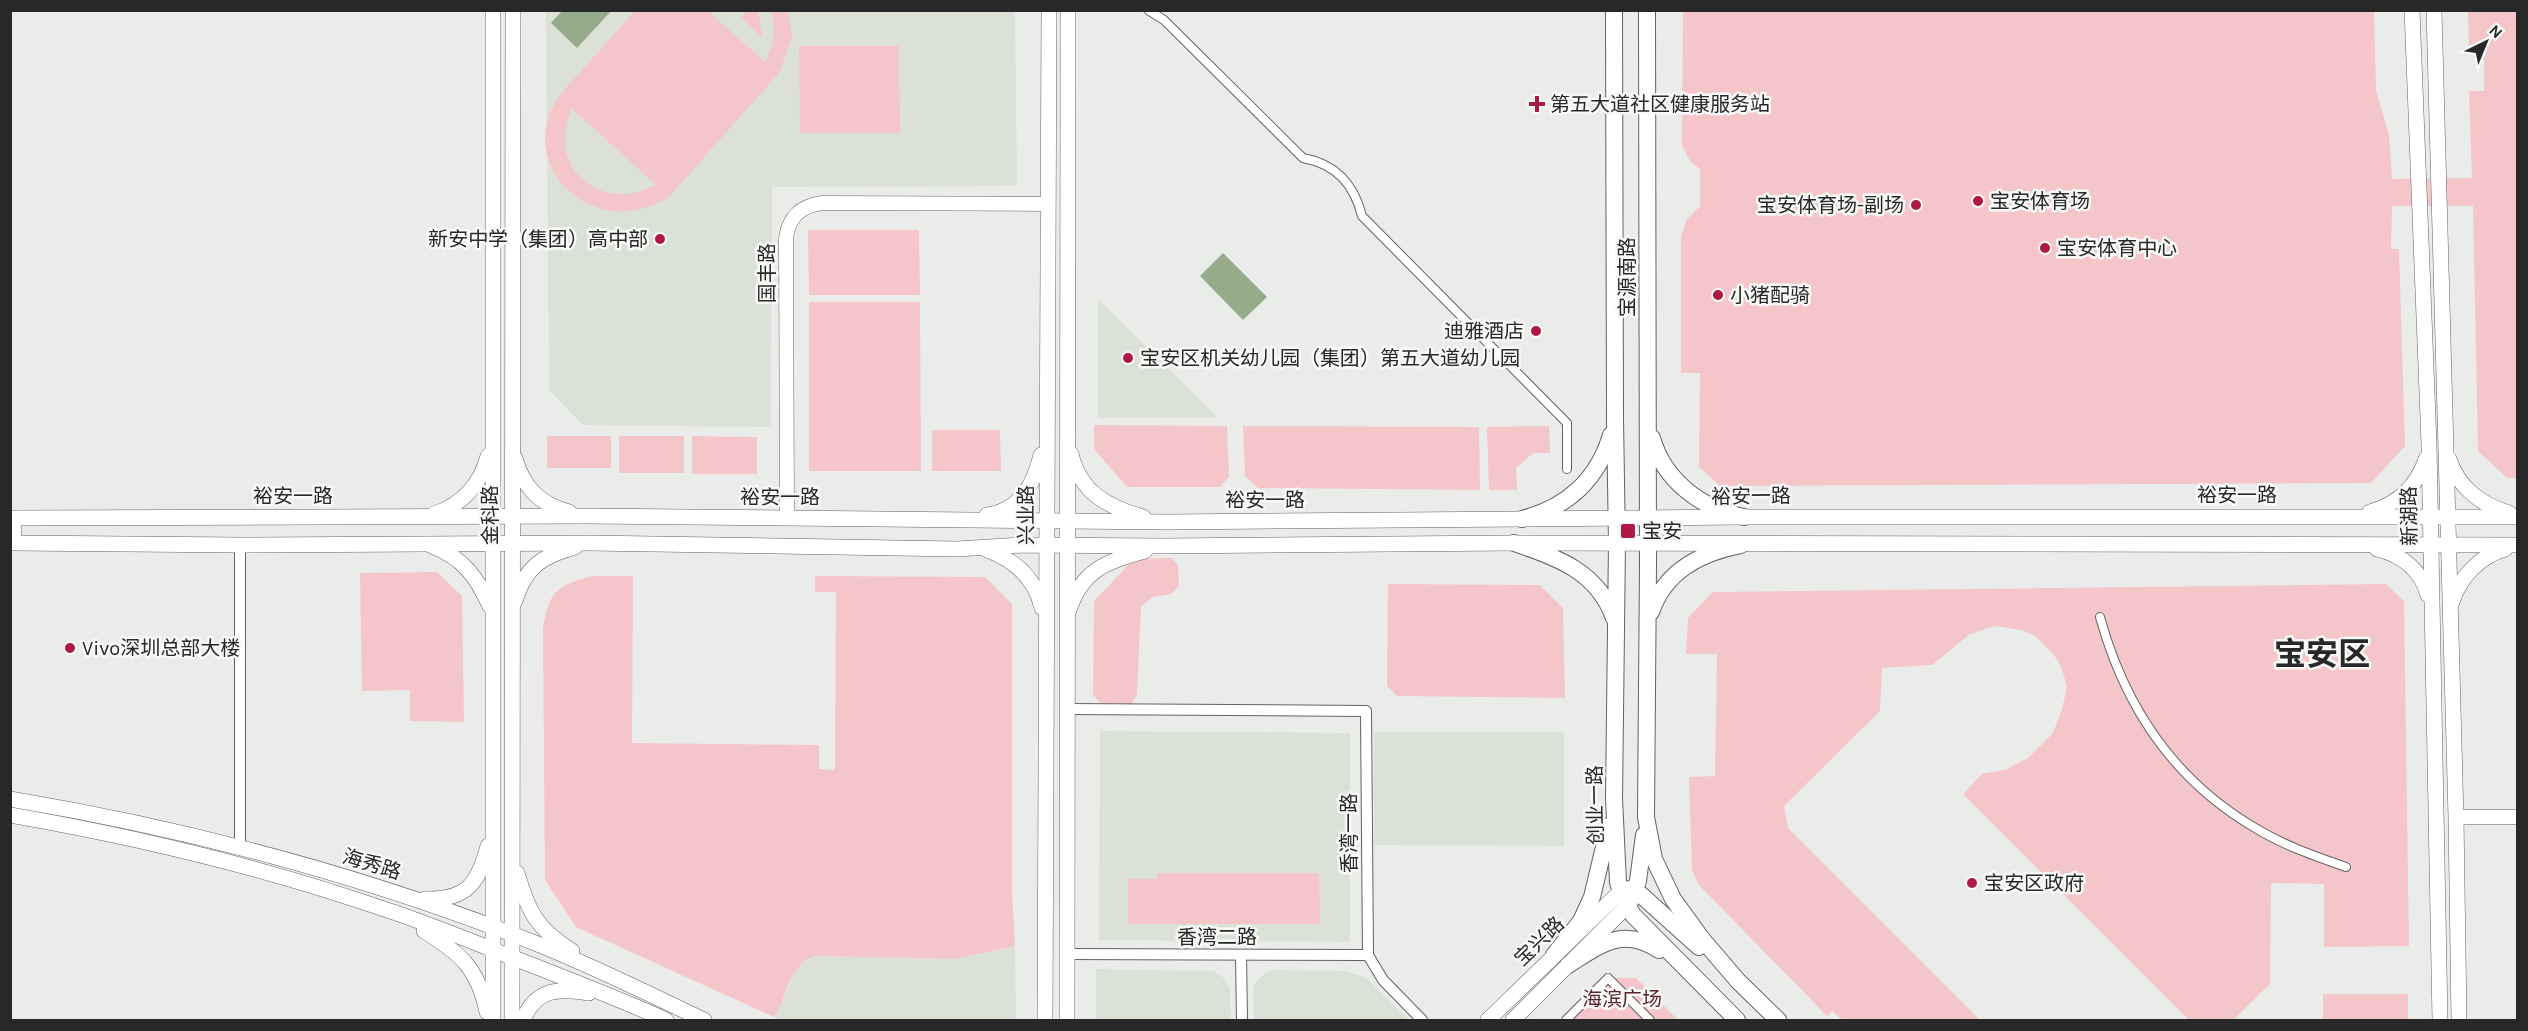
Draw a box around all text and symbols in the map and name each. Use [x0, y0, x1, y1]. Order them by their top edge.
north arrow [2456, 12, 2516, 72]
text: N [2485, 21, 2507, 42]
place label: 第五大道社区健康服务站 [1550, 93, 1770, 116]
marker: 第五大道社区健康服务站 [1528, 95, 1546, 113]
place label: 宝安体育场 [1990, 190, 2090, 213]
place label: 宝安体育场-副场 [1757, 194, 1904, 217]
marker: 宝安体育场 [1971, 194, 1985, 208]
marker: 宝安体育场-副场 [1909, 198, 1923, 212]
place label: 新安中学（集团）高中部 [428, 228, 648, 251]
marker: 新安中学（集团）高中部 [653, 232, 667, 246]
street label: 宝源南路 [1616, 237, 1639, 317]
place label: 宝安体育中心 [2057, 237, 2177, 260]
marker: 宝安体育中心 [2038, 241, 2052, 255]
street label: 国丰路 [756, 243, 779, 303]
place label: 小猪配骑 [1730, 284, 1810, 307]
marker: 小猪配骑 [1711, 288, 1725, 302]
place label: 迪雅酒店 [1444, 320, 1524, 343]
marker: 迪雅酒店 [1529, 324, 1543, 338]
place label: 宝安区机关幼儿园（集团）第五大道幼儿园 [1140, 347, 1520, 370]
marker: 宝安区机关幼儿园（集团）第五大道幼儿园 [1121, 351, 1135, 365]
street label: 裕安一路 [1711, 484, 1791, 509]
street label: 裕安一路 [2197, 484, 2277, 507]
street label: 裕安一路 [253, 485, 333, 508]
street label: 金科路 [479, 485, 502, 545]
street label: 兴业路 [1015, 485, 1038, 545]
street label: 裕安一路 [740, 486, 820, 509]
street label: 新湖路 [2397, 486, 2422, 546]
street label: 裕安一路 [1225, 489, 1305, 512]
place label: 宝安 [1642, 520, 1682, 543]
marker: 宝安 [1619, 522, 1637, 540]
district label: 宝安区 [2274, 636, 2370, 673]
place label: Vivo深圳总部大楼 [82, 637, 240, 660]
marker: Vivo深圳总部大楼 [63, 641, 77, 655]
street label: 创业一路 [1583, 765, 1608, 845]
street label: 香湾一路 [1338, 793, 1361, 873]
street label: 海秀路 [340, 845, 404, 884]
place label: 宝安区政府 [1984, 872, 2084, 895]
marker: 宝安区政府 [1965, 876, 1979, 890]
street label: 宝兴路 [1510, 912, 1569, 970]
street label: 香湾二路 [1177, 926, 1257, 949]
park label: 海滨广场 [1582, 988, 1662, 1011]

